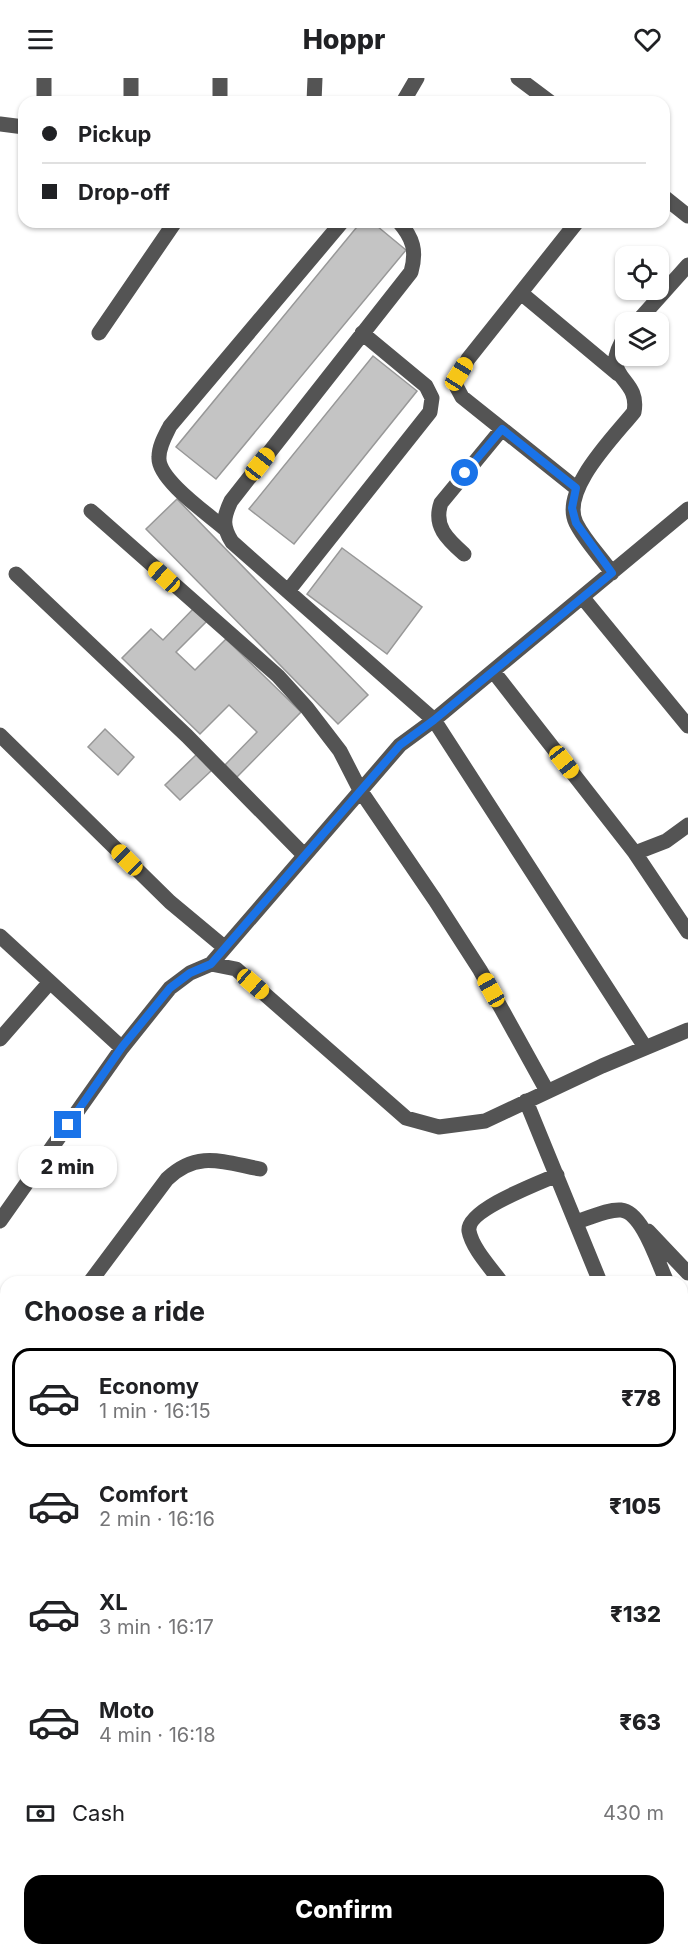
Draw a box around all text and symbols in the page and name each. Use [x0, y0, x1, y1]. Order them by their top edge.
icon: menu [24, 23, 57, 56]
text: Hoppr [303, 23, 385, 56]
icon: heart [631, 23, 664, 56]
text: Pickup [78, 121, 152, 147]
text: Drop-off [78, 179, 170, 205]
map controls [615, 246, 669, 366]
button: locate [615, 246, 669, 300]
button: layers [615, 312, 669, 366]
car [442, 354, 476, 394]
car [242, 444, 278, 484]
route start [451, 459, 478, 486]
car [145, 558, 183, 596]
car [546, 742, 582, 782]
car [108, 841, 146, 879]
car [234, 965, 272, 1003]
car [474, 970, 508, 1010]
route end [54, 1111, 81, 1138]
callout: 2 min [19, 1146, 118, 1188]
text: 2 min [40, 1155, 95, 1179]
text: Choose a ride [24, 1295, 205, 1328]
icon: car [27, 1371, 81, 1425]
text: Economy [99, 1373, 199, 1399]
text: ₹78 [621, 1385, 661, 1411]
text: 1 min · 16:15 [99, 1399, 211, 1423]
icon: car [27, 1479, 81, 1533]
text: Comfort [99, 1481, 188, 1507]
text: ₹105 [609, 1493, 661, 1519]
text: 2 min · 16:16 [99, 1507, 215, 1531]
icon: car [27, 1587, 81, 1641]
text: XL [99, 1589, 128, 1615]
text: ₹132 [610, 1601, 661, 1627]
text: 3 min · 16:17 [99, 1615, 214, 1639]
icon: car [27, 1695, 81, 1749]
text: Moto [99, 1697, 154, 1723]
text: ₹63 [619, 1709, 661, 1735]
text: 4 min · 16:18 [99, 1723, 216, 1747]
icon: cash [24, 1797, 57, 1830]
text: Cash [72, 1800, 125, 1826]
text: 430 m [603, 1801, 664, 1825]
button: Confirm [24, 1875, 664, 1944]

